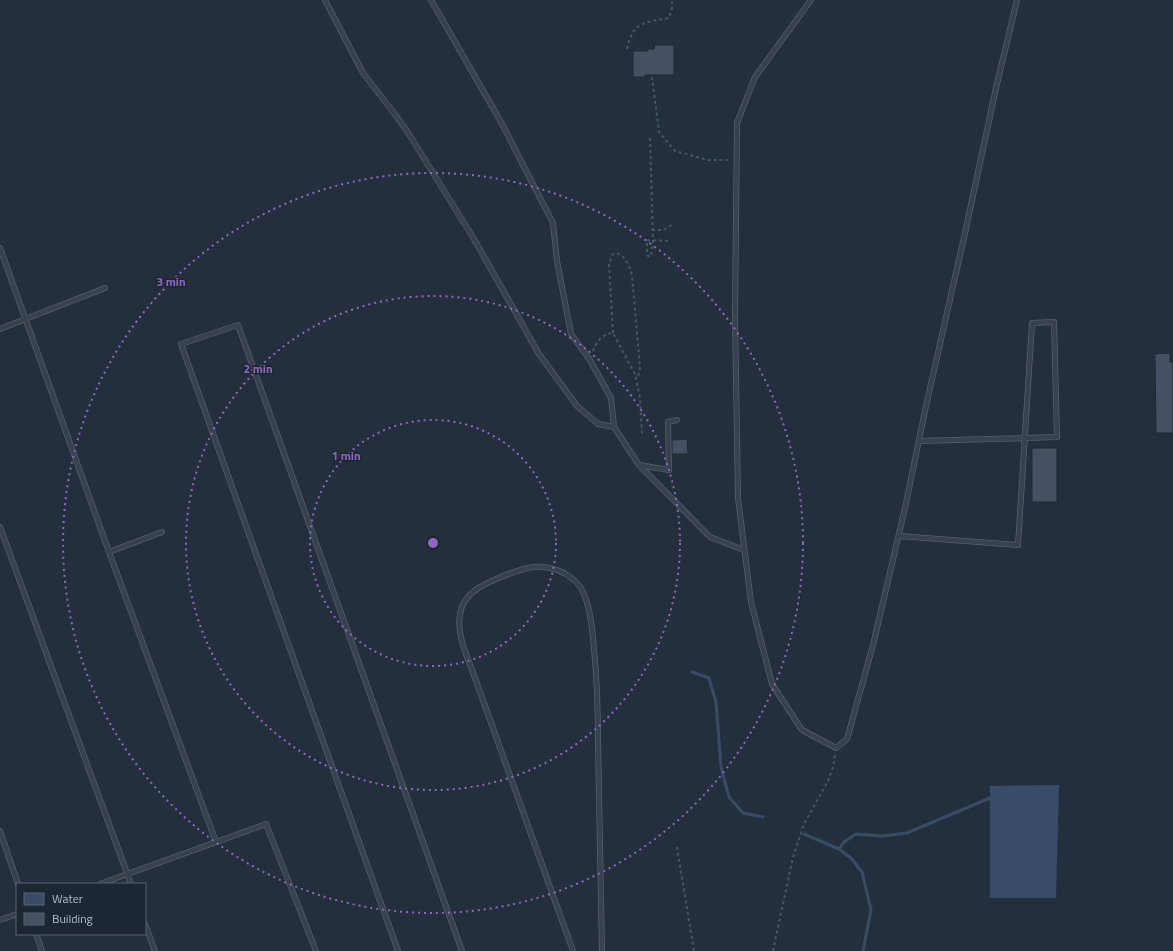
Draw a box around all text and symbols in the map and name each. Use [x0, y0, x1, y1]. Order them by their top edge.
text: 3 min [156, 272, 186, 291]
text: 2 min [243, 359, 273, 378]
text: 1 min [331, 446, 361, 465]
centre of rings [426, 536, 440, 550]
legend [16, 883, 146, 935]
text: Water [52, 889, 83, 908]
text: Building [52, 909, 93, 928]

